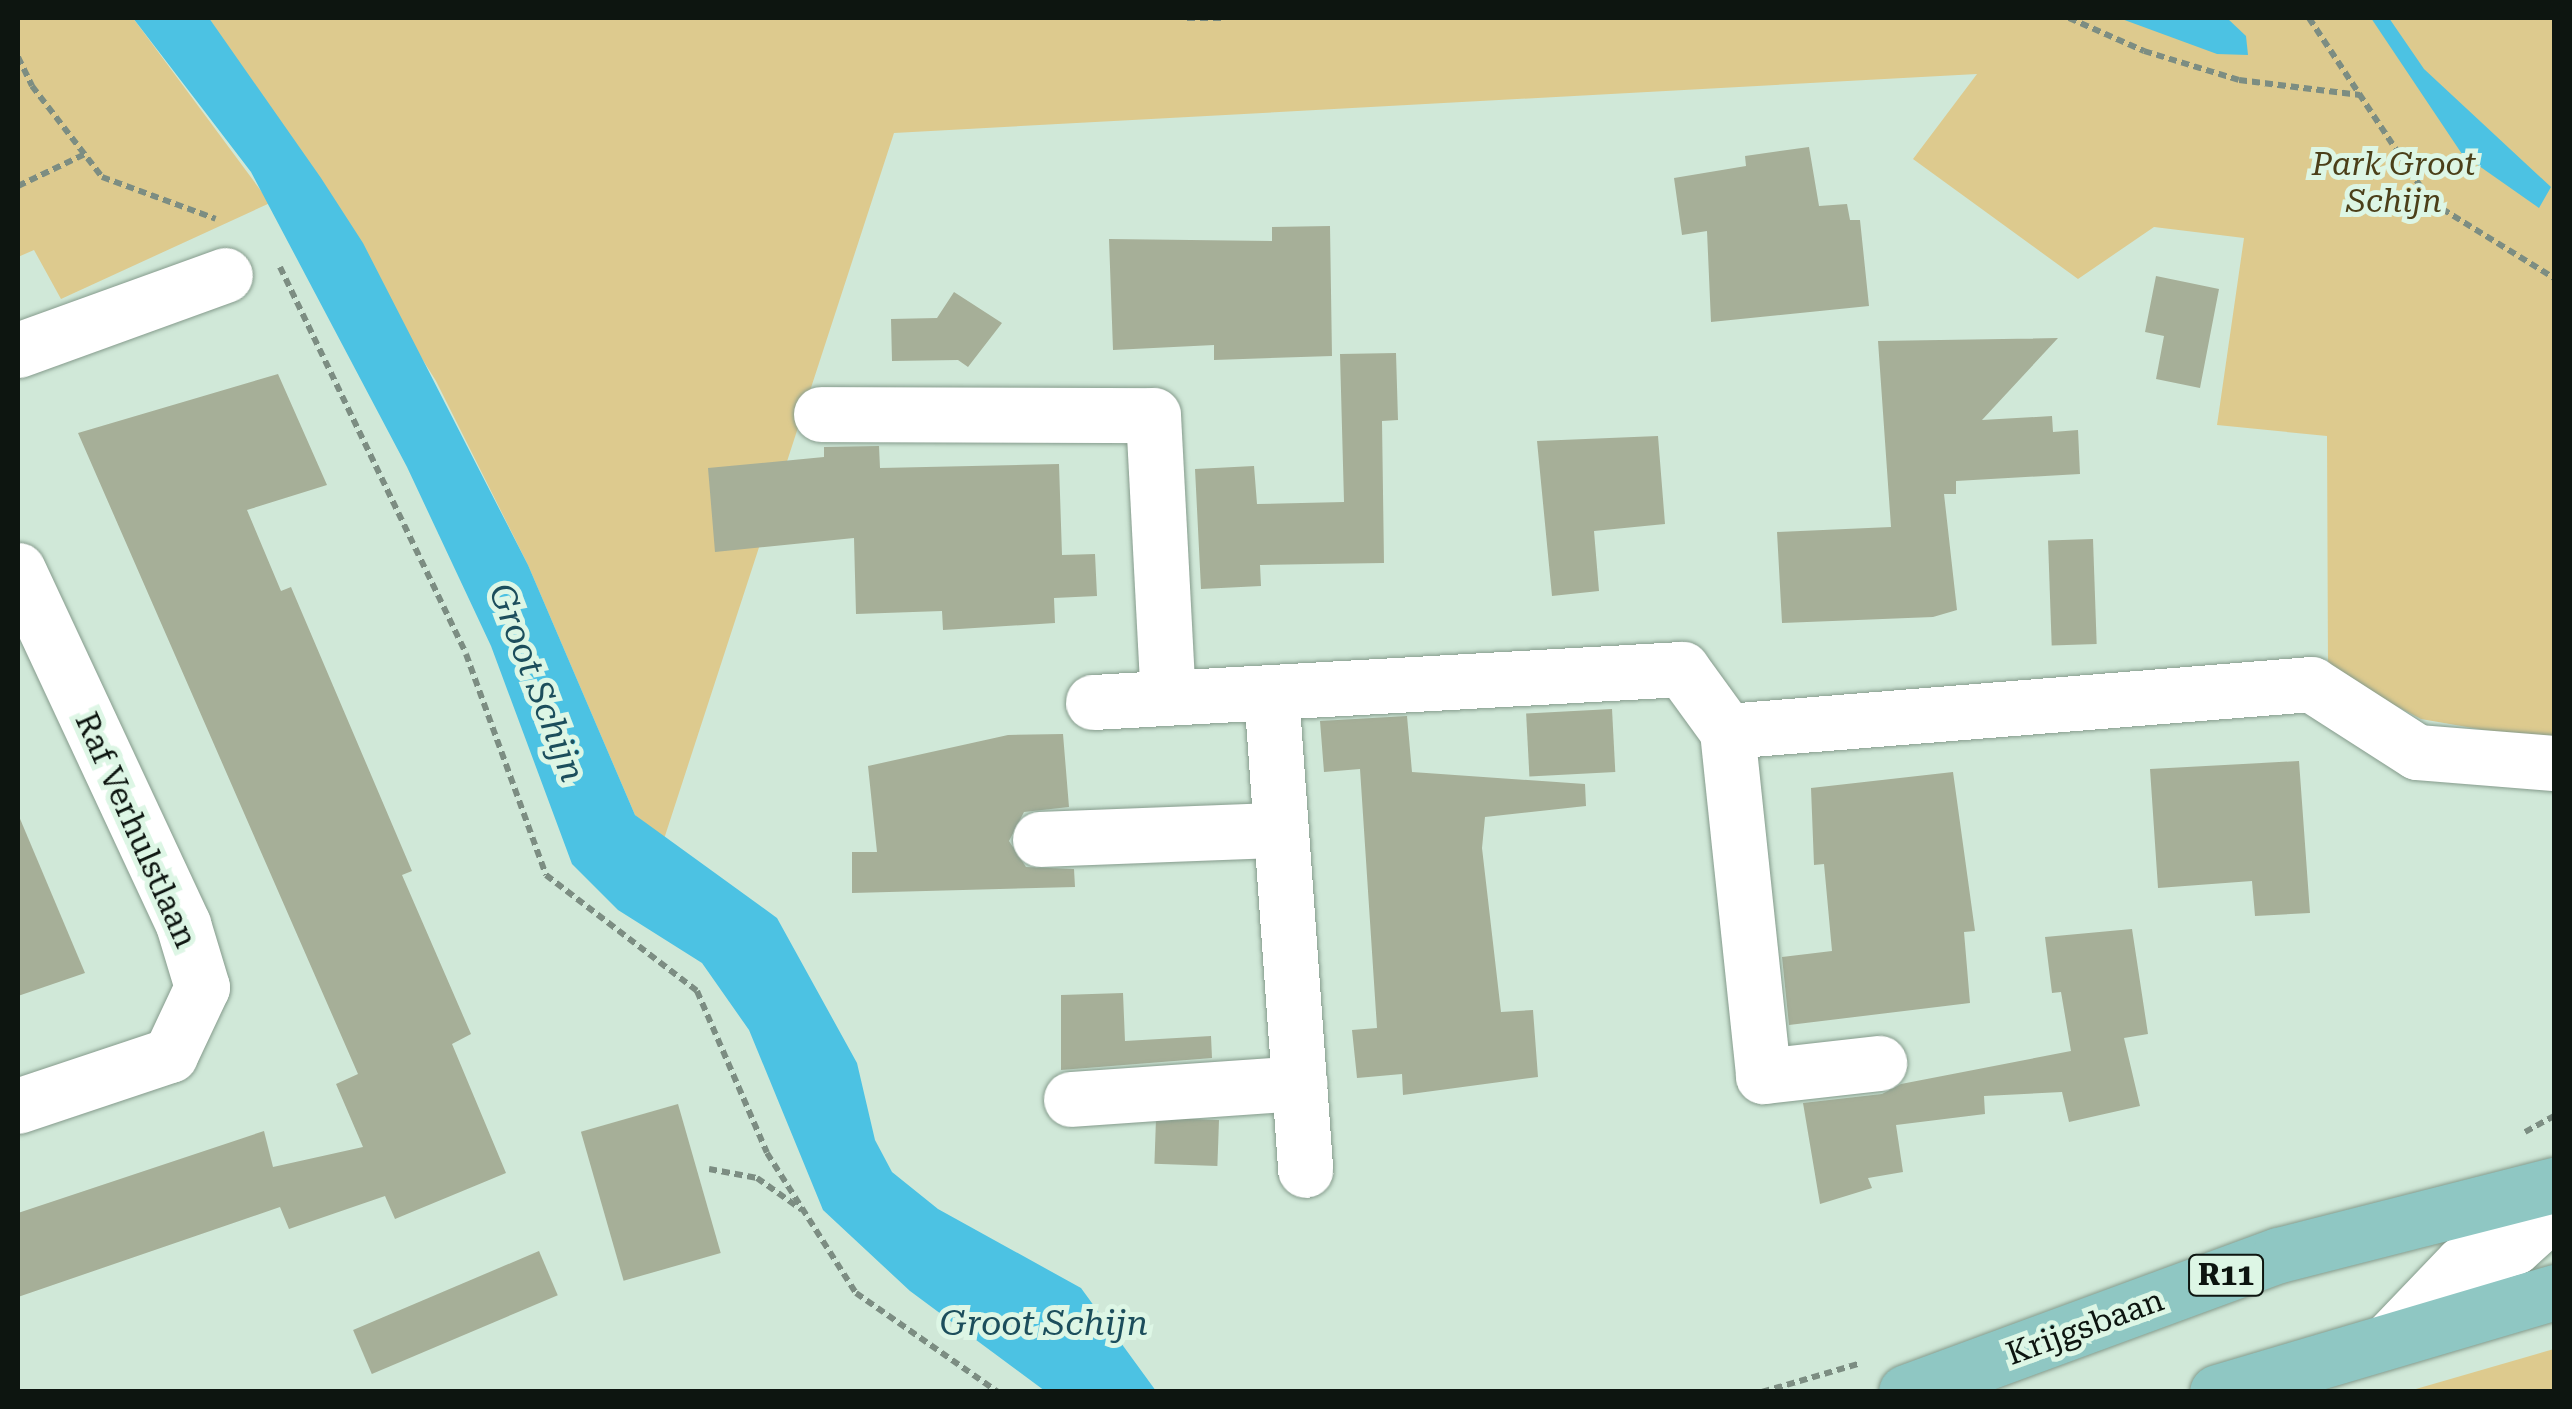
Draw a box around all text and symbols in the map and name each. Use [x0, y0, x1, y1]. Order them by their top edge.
park label: Park Groot Schijn [2312, 146, 2476, 221]
water label: Groot Schijn [479, 578, 593, 788]
street label: Raf Verhulstlaan [67, 706, 205, 954]
road number: R11 [2186, 1250, 2266, 1300]
street label: Krijgsbaan [2001, 1281, 2169, 1373]
water label: Groot Schijn [940, 1303, 1148, 1345]

